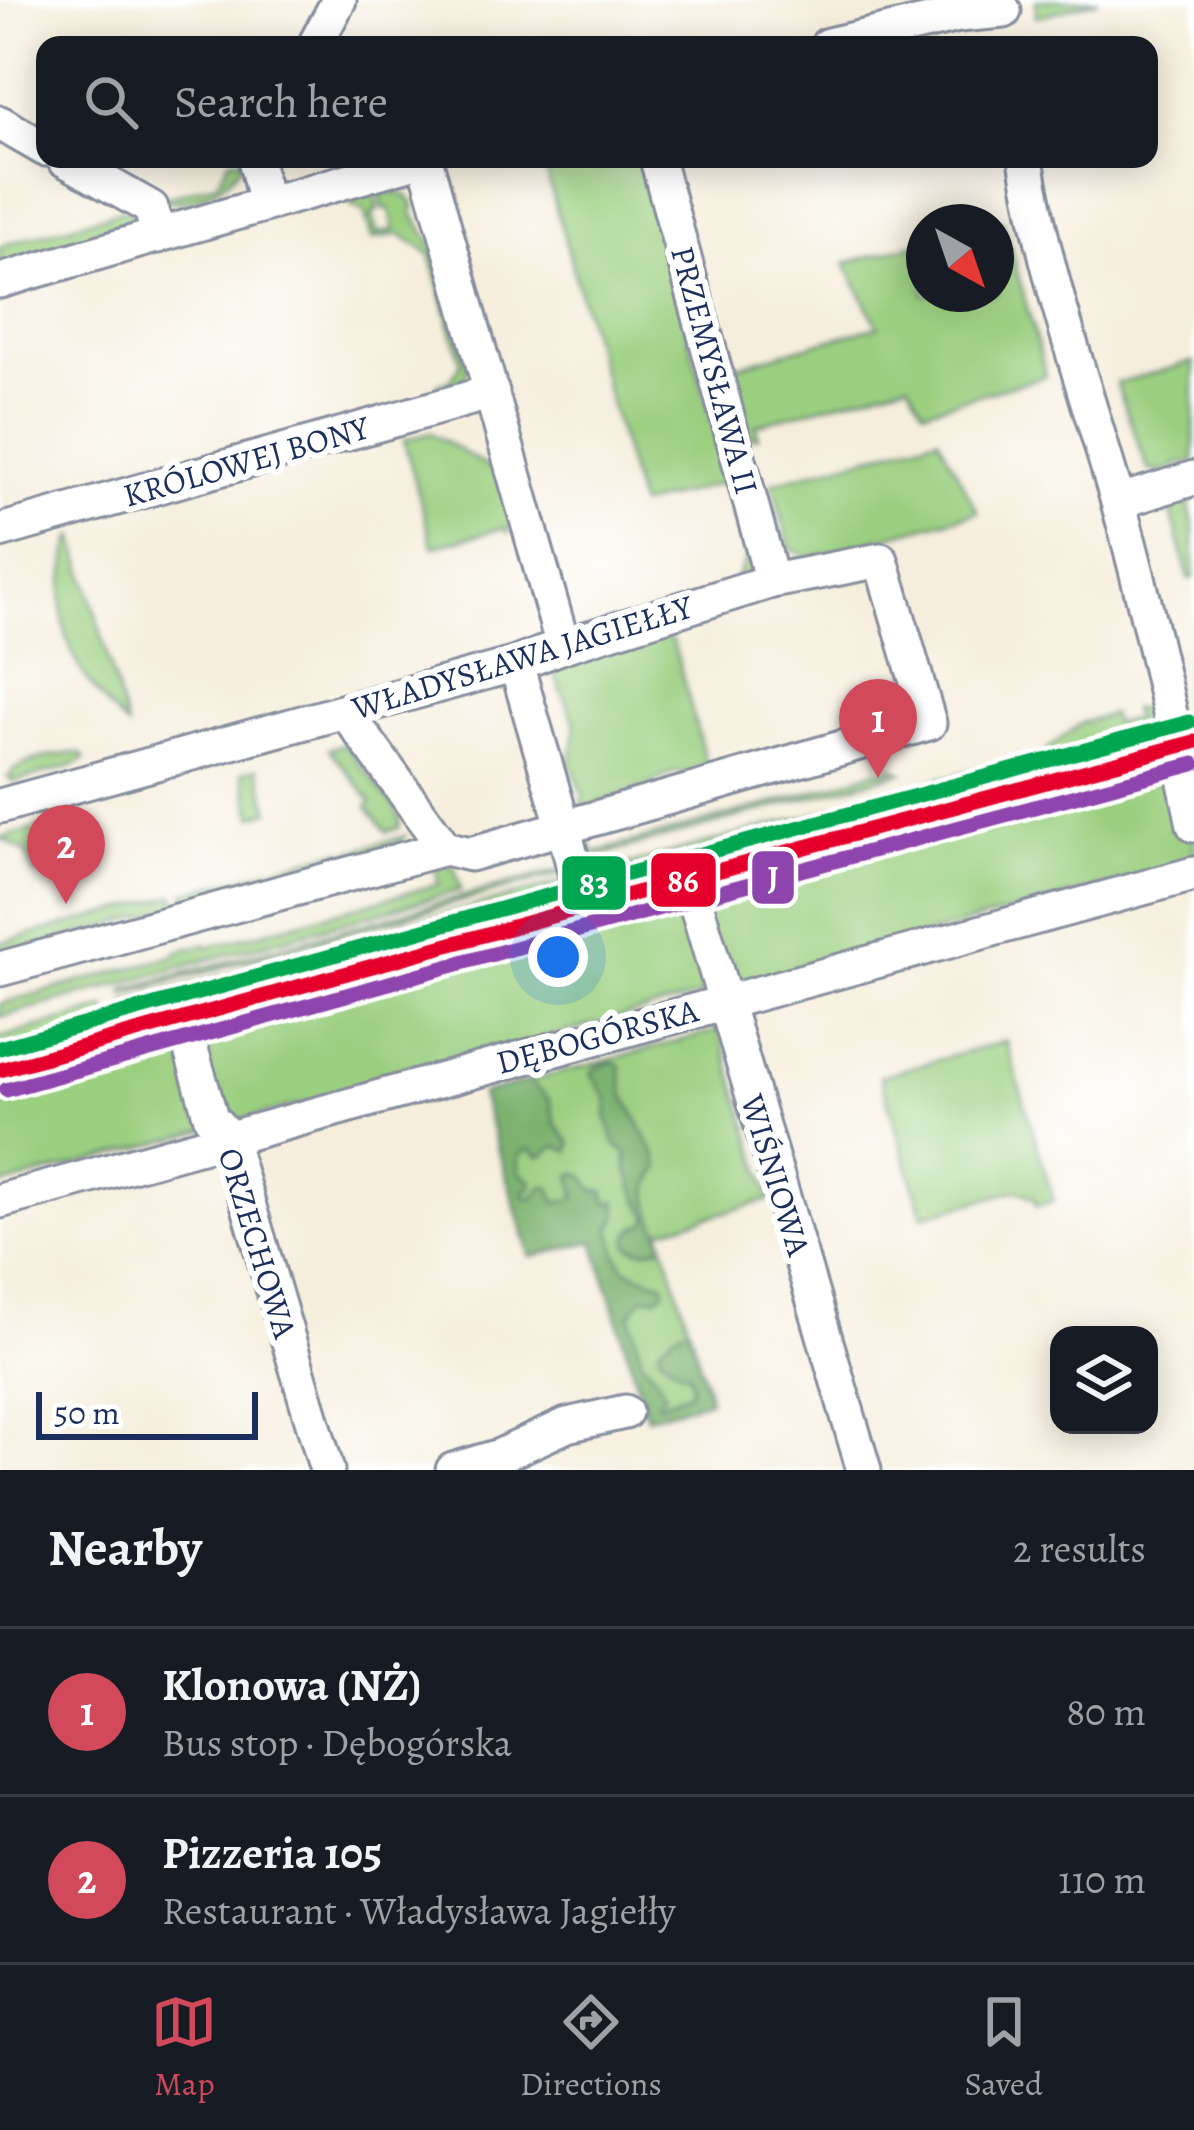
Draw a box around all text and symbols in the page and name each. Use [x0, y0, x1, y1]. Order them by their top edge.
search box [36, 36, 1158, 168]
icon: search [78, 69, 144, 135]
text: Search here [174, 71, 388, 133]
north arrow [906, 204, 1014, 312]
street label: PRZEMYSŁAWA II [660, 241, 770, 499]
street label: KRÓLOWEJ BONY [118, 404, 375, 518]
street label: WŁADYSŁAWA JAGIEŁŁY [345, 583, 699, 731]
pin: 1 [839, 679, 917, 778]
pin: 2 [27, 805, 105, 904]
line badge: J [750, 849, 796, 906]
line badge: 86 [649, 851, 718, 909]
line badge: 83 [560, 854, 628, 912]
text: J [768, 855, 779, 900]
text: 86 [667, 858, 699, 903]
text: 83 [579, 861, 609, 906]
your location [528, 927, 588, 987]
street label: DĘBOGÓRSKA [491, 987, 704, 1085]
street label: WIŚNIOWA [730, 1088, 822, 1262]
street label: ORZECHOWA [208, 1142, 308, 1344]
map controls [1050, 1326, 1158, 1434]
button: layers [1050, 1326, 1158, 1434]
scale bar [36, 1386, 258, 1439]
text: 50 m [54, 1390, 120, 1435]
text: Nearby [48, 1513, 202, 1583]
text: 2 results [1013, 1522, 1146, 1575]
text: Klonowa (NŻ) [162, 1654, 422, 1716]
text: 1 [80, 1685, 94, 1738]
text: 80 m [1066, 1685, 1146, 1738]
text: Bus stop · Dębogórska [162, 1716, 512, 1769]
text: Pizzeria 105 [162, 1822, 382, 1884]
text: 2 [78, 1853, 96, 1906]
text: 110 m [1058, 1853, 1146, 1906]
text: Restaurant · Władysława Jagiełły [162, 1884, 676, 1937]
tab: Map [151, 1989, 217, 2106]
tab: Directions [520, 1989, 662, 2106]
tab: Saved [964, 1989, 1043, 2106]

